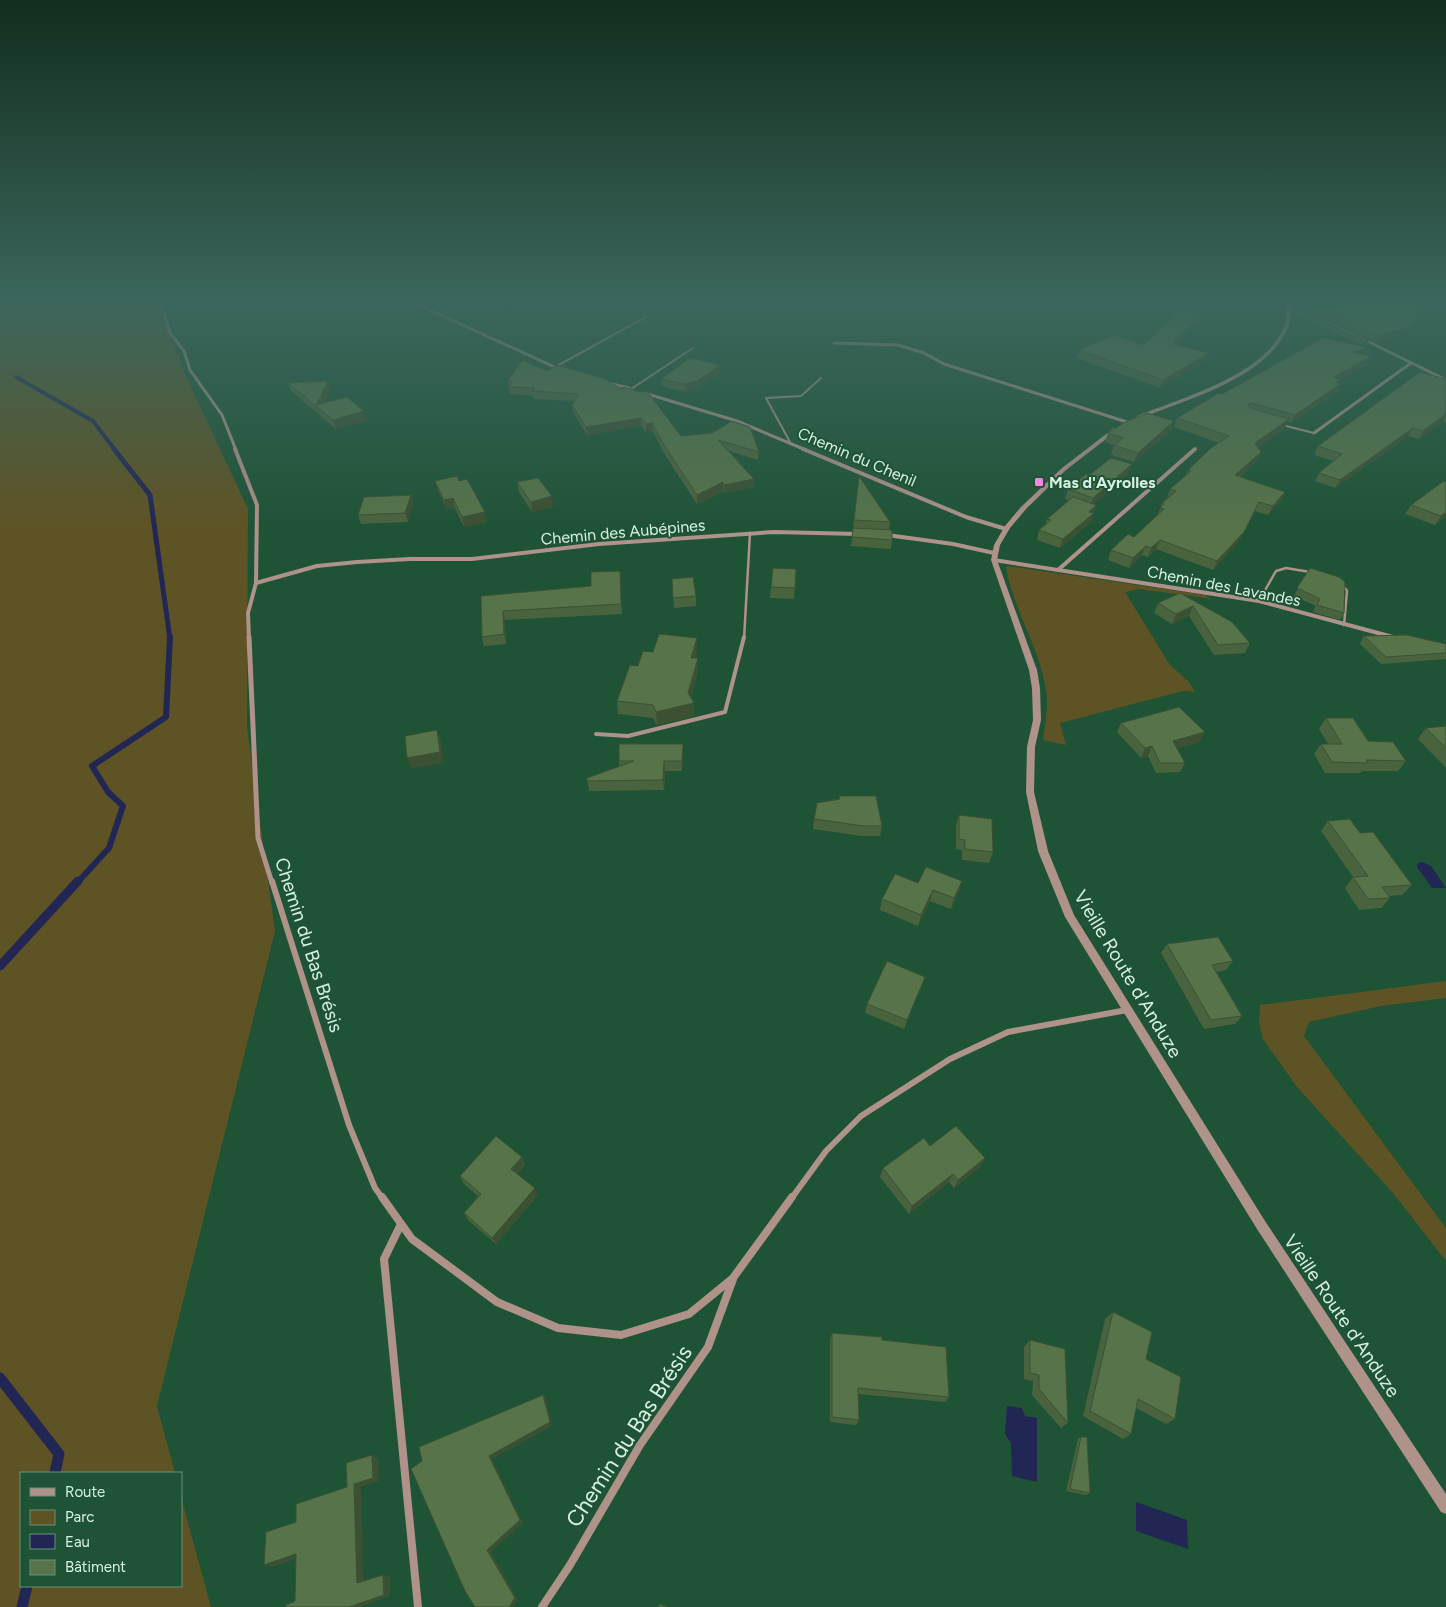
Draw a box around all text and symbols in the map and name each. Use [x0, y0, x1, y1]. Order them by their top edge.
street label: Chemin du Chenil [795, 423, 919, 491]
place label: Mas d'Ayrolles [1049, 473, 1156, 492]
marker: Mas d'Ayrolles [1033, 476, 1045, 488]
street label: Chemin des Aubépines [540, 515, 706, 549]
street label: Chemin des Lavandes [1146, 562, 1302, 610]
street label: Chemin du Bas Brésis [270, 855, 348, 1035]
street label: Vieille Route d'Anduze [1069, 886, 1187, 1062]
street label: Vieille Route d'Anduze [1279, 1230, 1405, 1402]
street label: Chemin du Bas Brésis [560, 1340, 698, 1532]
legend [20, 1472, 182, 1587]
text: Route [65, 1483, 105, 1501]
text: Parc [65, 1508, 94, 1526]
text: Eau [65, 1533, 90, 1551]
text: Bâtiment [65, 1558, 126, 1576]

